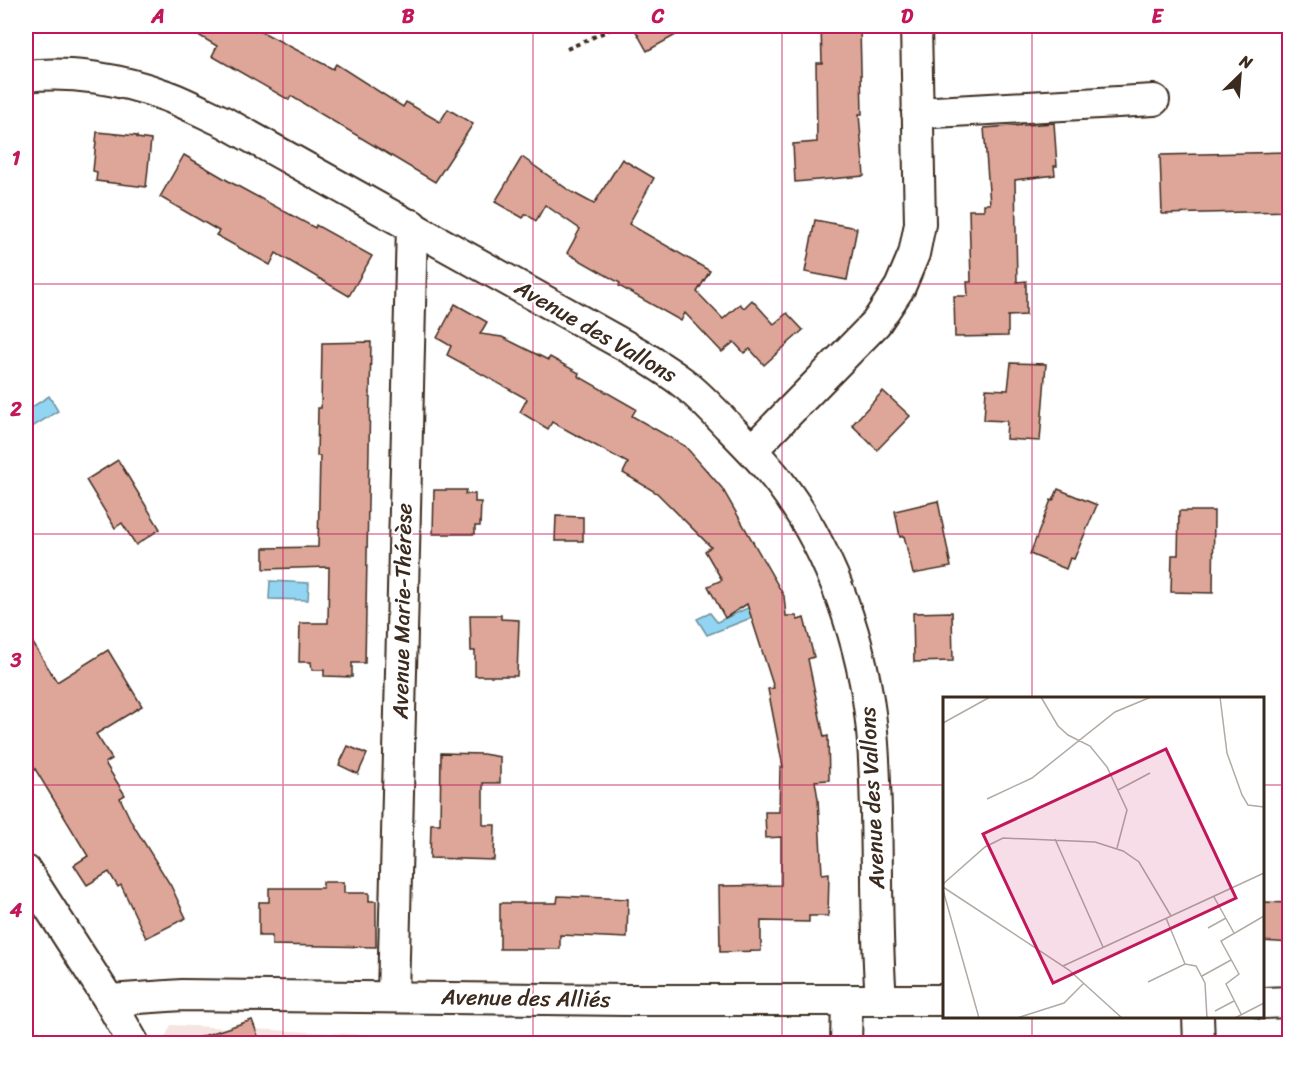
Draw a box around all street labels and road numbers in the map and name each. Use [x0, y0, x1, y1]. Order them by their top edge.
street label: Avenue des Vallons [506, 268, 686, 394]
street label: Avenue Marie-Thérèse [381, 503, 423, 720]
street label: Avenue des Vallons [848, 705, 896, 891]
street label: Avenue des Alliés [440, 977, 612, 1019]

